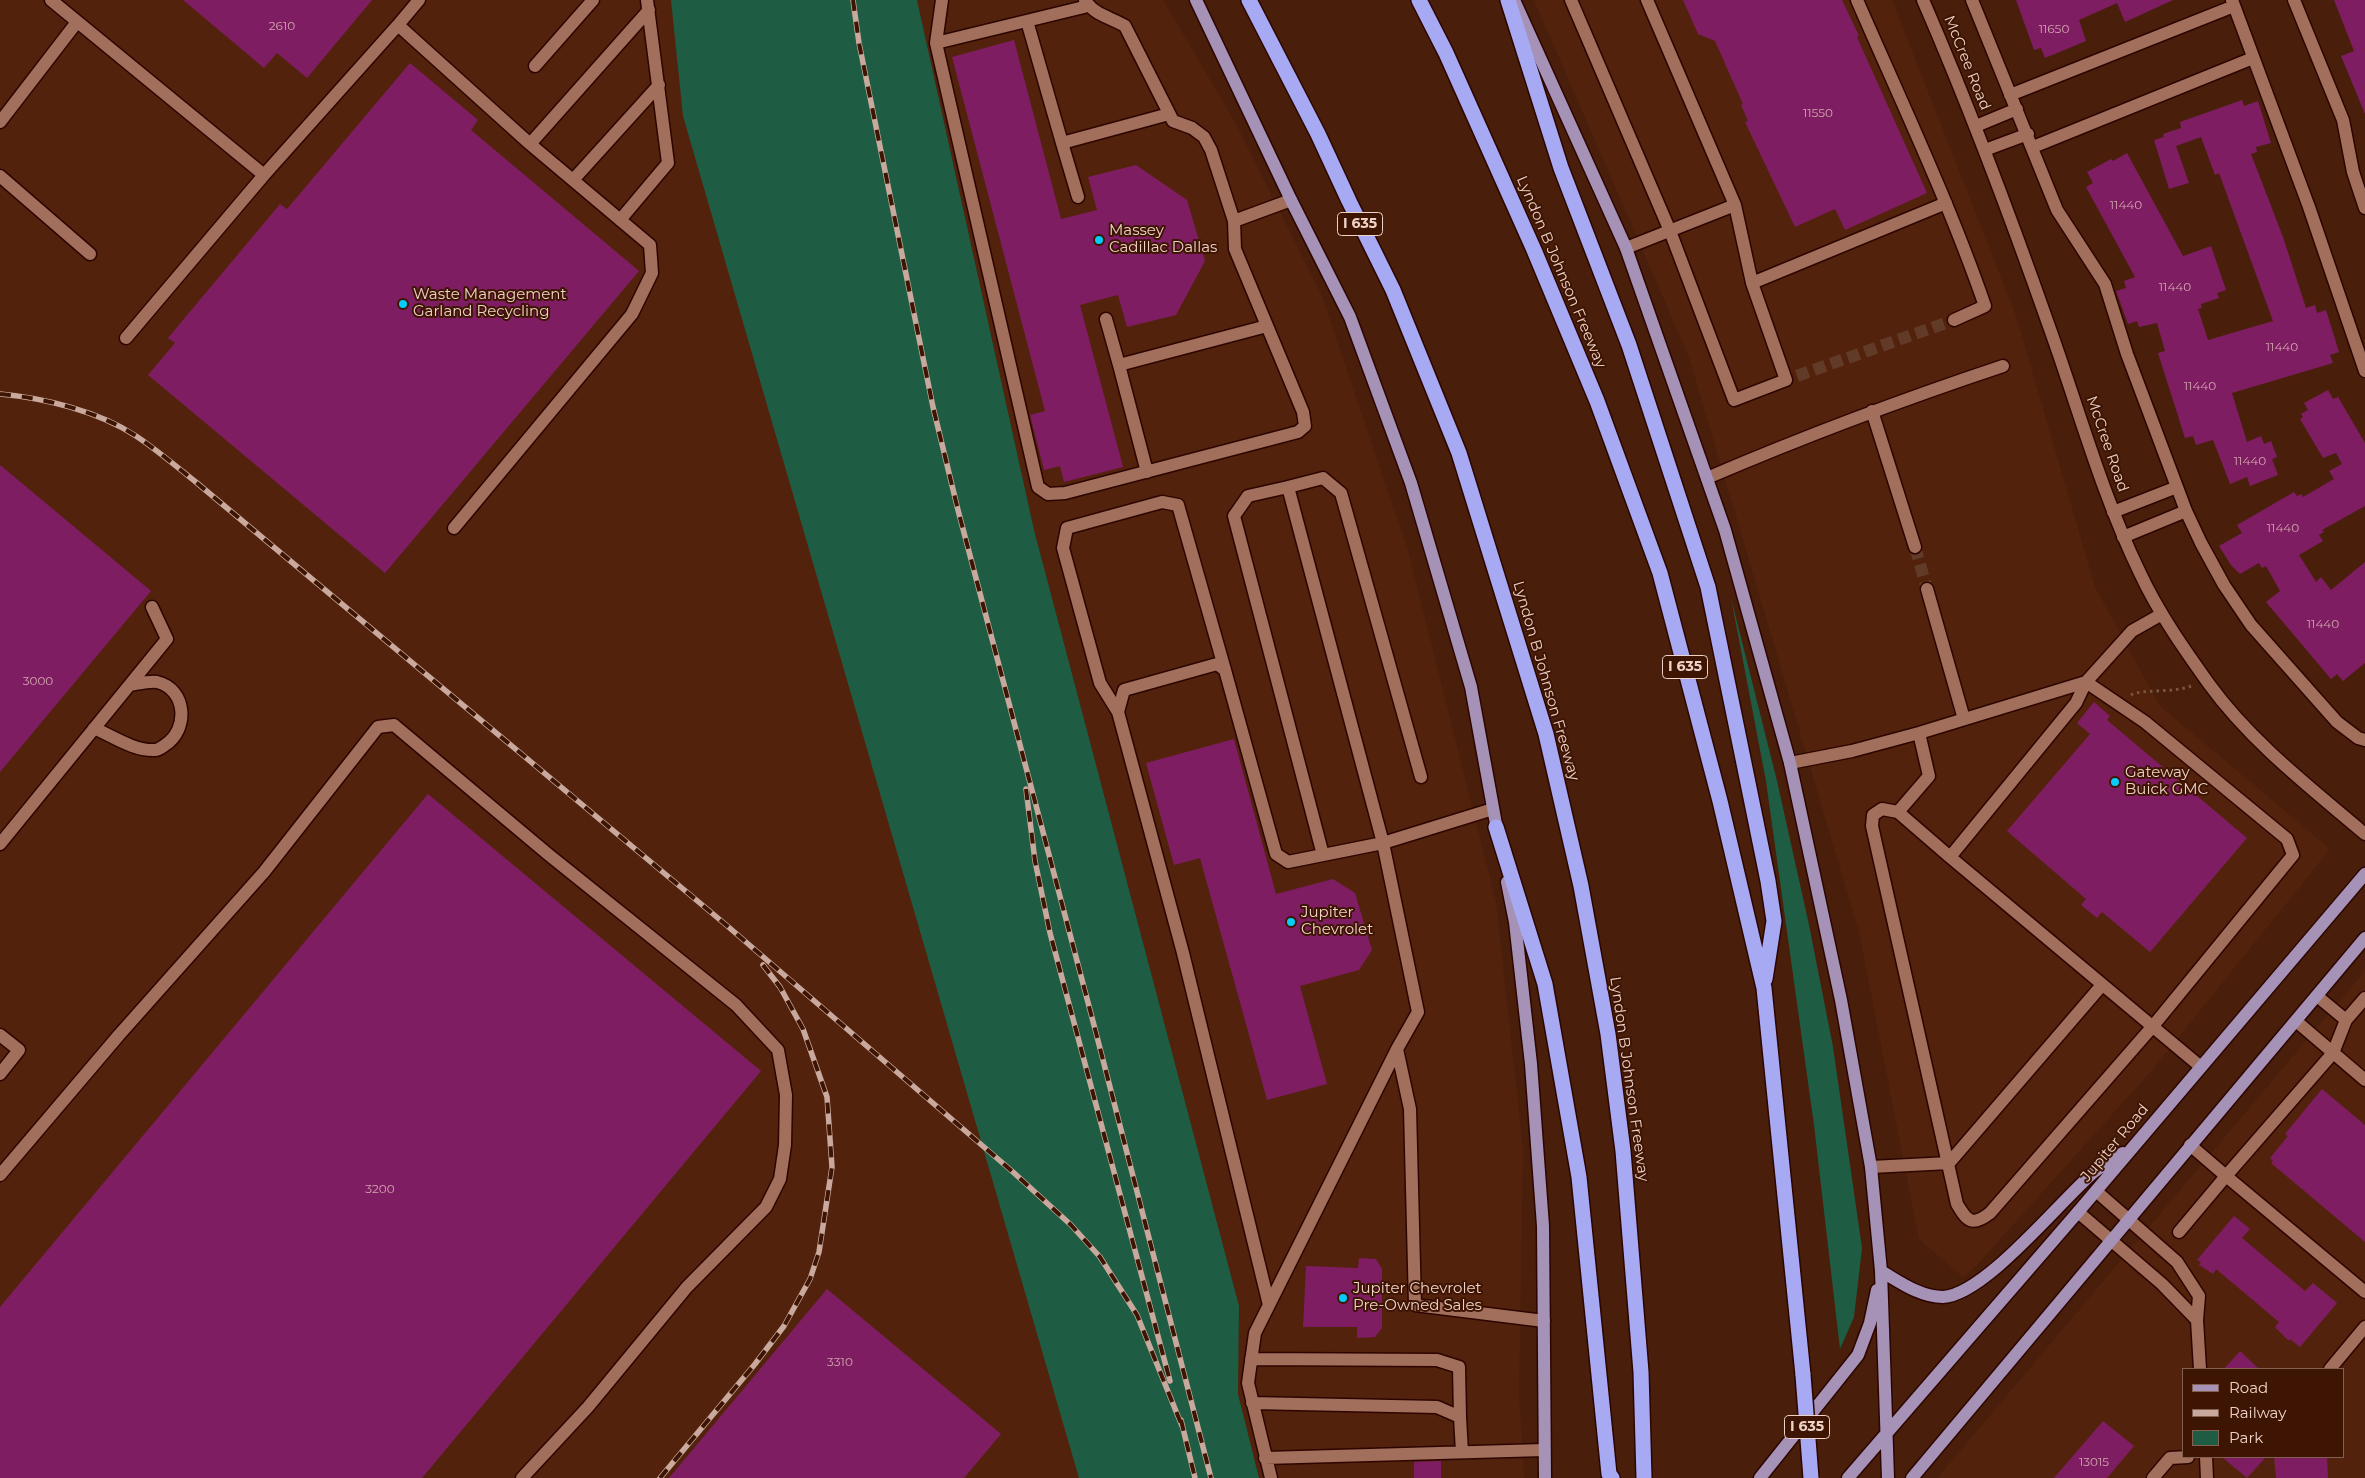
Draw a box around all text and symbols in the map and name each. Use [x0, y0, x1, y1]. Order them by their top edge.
street label: McCree Road [1940, 13, 1994, 113]
house number: 2610 [269, 19, 295, 33]
house number: 11650 [2039, 22, 2069, 36]
house number: 11550 [1803, 106, 1833, 120]
street label: Lyndon B Johnson Freeway [1512, 173, 1610, 371]
house number: 11440 [2110, 198, 2142, 212]
road number: I 635 [1338, 212, 1382, 235]
place label: Massey Cadillac Dallas [1109, 222, 1217, 257]
marker: Massey Cadillac Dallas [1093, 234, 1105, 246]
house number: 11440 [2159, 280, 2191, 294]
place label: Waste Management Garland Recycling [413, 286, 567, 321]
marker: Waste Management Garland Recycling [397, 298, 409, 310]
house number: 11440 [2266, 340, 2298, 354]
house number: 11440 [2184, 379, 2216, 393]
street label: McCree Road [2082, 394, 2132, 494]
house number: 11440 [2234, 454, 2266, 468]
house number: 11440 [2267, 521, 2299, 535]
street label: Lyndon B Johnson Freeway [1509, 579, 1583, 783]
house number: 11440 [2307, 617, 2339, 631]
road number: I 635 [1662, 656, 1708, 679]
house number: 3000 [23, 674, 53, 688]
place label: Gateway Buick GMC [2125, 764, 2208, 799]
marker: Gateway Buick GMC [2109, 776, 2121, 788]
place label: Jupiter Chevrolet [1301, 904, 1373, 939]
marker: Jupiter Chevrolet [1285, 916, 1297, 928]
street label: Lyndon B Johnson Freeway [1606, 975, 1652, 1183]
street label: Jupiter Road [2077, 1101, 2153, 1185]
house number: 3200 [365, 1182, 395, 1196]
place label: Jupiter Chevrolet Pre-Owned Sales [1353, 1280, 1482, 1315]
marker: Jupiter Chevrolet Pre-Owned Sales [1337, 1292, 1349, 1304]
house number: 3310 [827, 1355, 853, 1369]
legend [2182, 1368, 2345, 1458]
text: Road [2229, 1378, 2268, 1397]
text: Railway [2229, 1403, 2286, 1422]
road number: I 635 [1784, 1415, 1830, 1438]
text: Park [2229, 1428, 2263, 1447]
house number: 13015 [2079, 1455, 2109, 1469]

